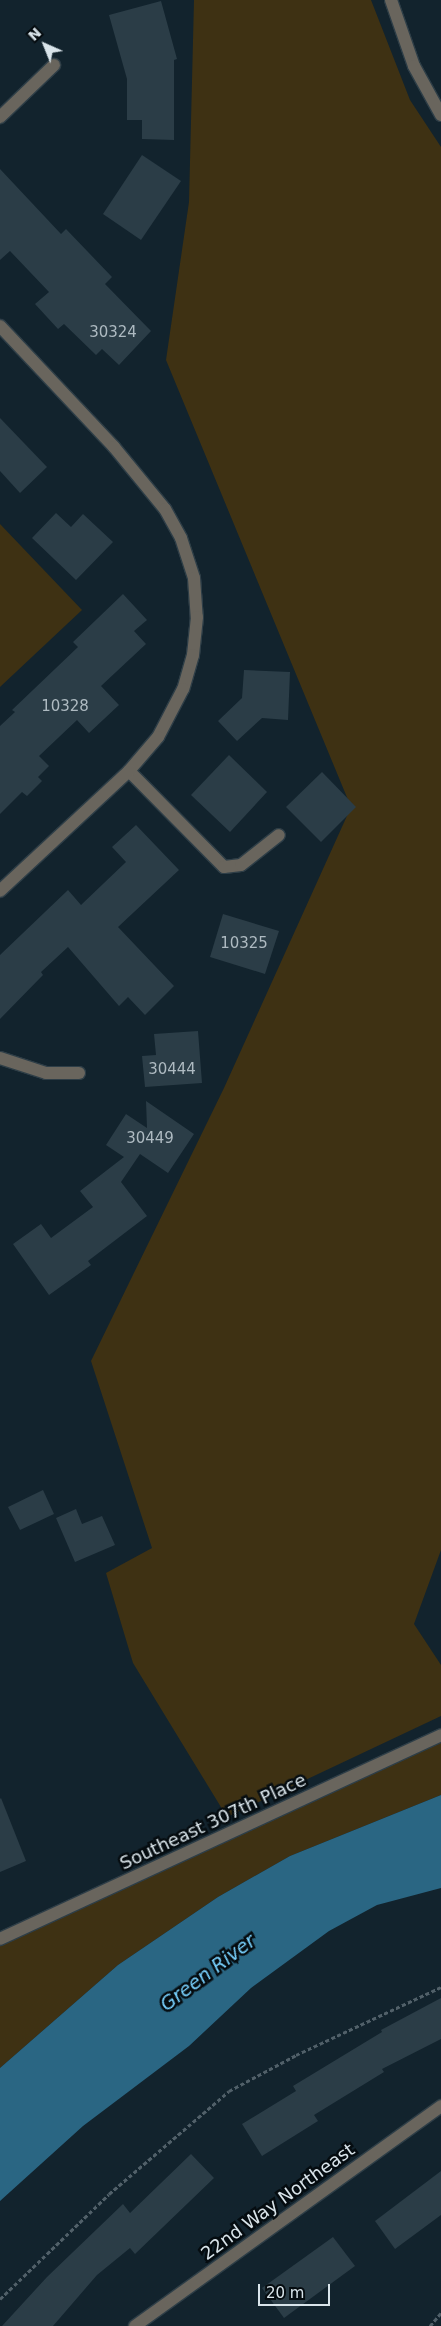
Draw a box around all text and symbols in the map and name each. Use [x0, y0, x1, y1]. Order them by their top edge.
north arrow [20, 20, 70, 70]
text: N [25, 24, 44, 44]
house number: 30324 [89, 324, 137, 342]
house number: 10328 [41, 698, 89, 716]
house number: 10325 [220, 935, 268, 953]
house number: 30444 [148, 1061, 196, 1079]
house number: 30449 [126, 1130, 174, 1148]
street label: Southeast 307th Place [116, 1769, 310, 1875]
water label: Green River [156, 1930, 260, 2016]
street label: 22nd Way Northeast [197, 2139, 359, 2265]
scale bar [261, 2274, 334, 2306]
text: 20 m [266, 2284, 304, 2302]

